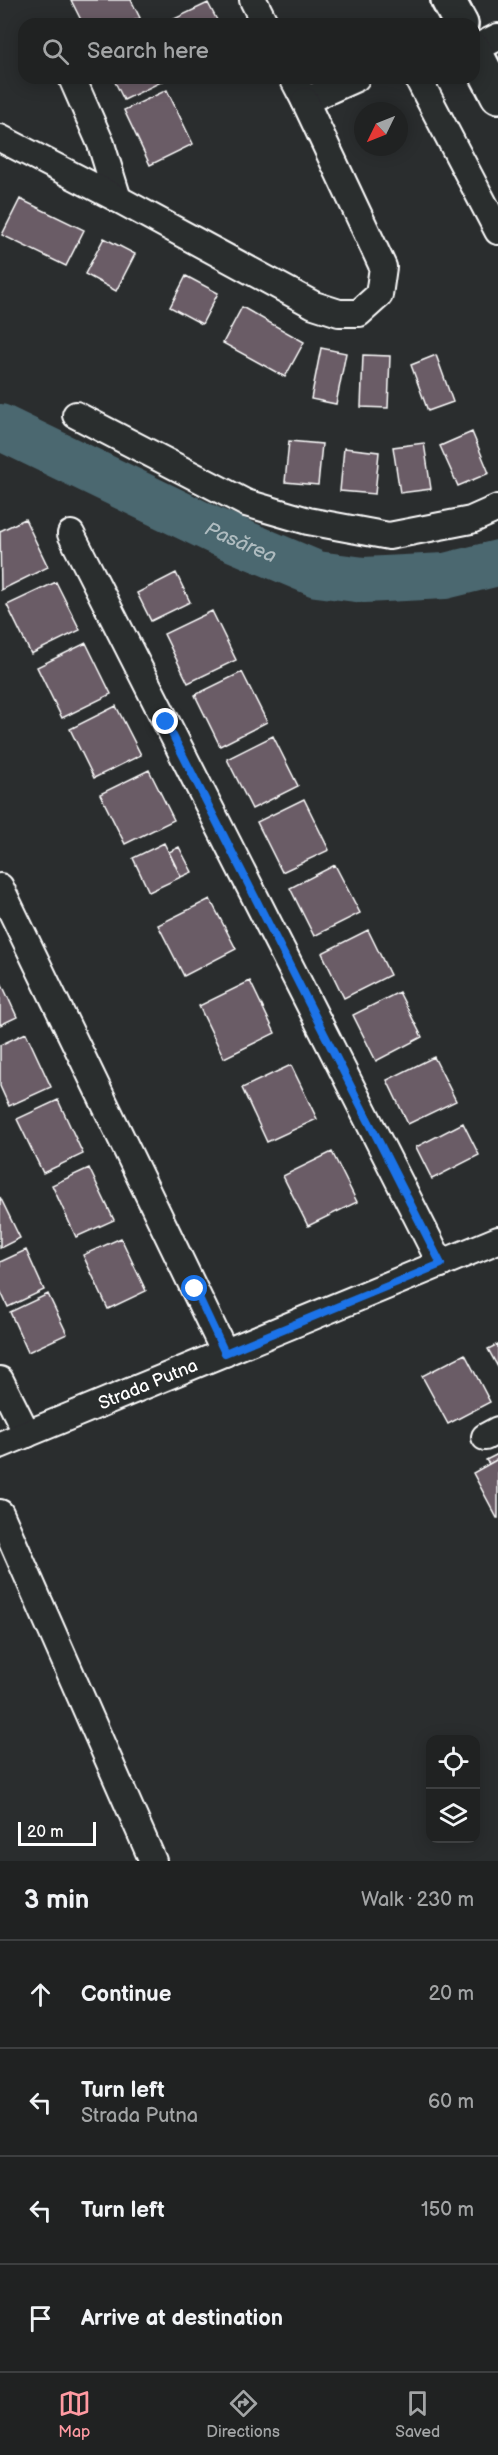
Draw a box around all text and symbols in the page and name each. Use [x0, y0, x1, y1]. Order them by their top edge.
search box [18, 18, 480, 84]
icon: search [39, 35, 72, 68]
text: Search here [87, 38, 209, 65]
north arrow [354, 102, 408, 156]
water label: Pasărea [201, 517, 280, 569]
route end [152, 708, 178, 734]
route start [181, 1275, 207, 1301]
street label: Strada Putna [95, 1355, 201, 1414]
map controls [426, 1735, 480, 1843]
button: locate [426, 1735, 480, 1789]
button: layers [426, 1789, 480, 1843]
scale bar [18, 1819, 96, 1846]
text: 20 m [27, 1823, 63, 1842]
text: 3 min [24, 1885, 89, 1916]
text: Walk · 230 m [361, 1888, 474, 1912]
icon: ahead [24, 1978, 57, 2011]
text: Continue [81, 1981, 171, 2008]
text: 20 m [429, 1982, 474, 2006]
text: Turn left [81, 2077, 165, 2104]
icon: left [24, 2086, 57, 2119]
text: 60 m [428, 2090, 474, 2114]
text: Strada Putna [81, 2104, 198, 2128]
icon: left [24, 2194, 57, 2227]
text: Turn left [81, 2197, 165, 2224]
text: 150 m [421, 2198, 474, 2222]
icon: arrive [24, 2302, 57, 2335]
text: Arrive at destination [81, 2305, 283, 2332]
tab: Map [58, 2387, 91, 2442]
tab: Directions [206, 2387, 280, 2442]
tab: Saved [395, 2387, 440, 2442]

